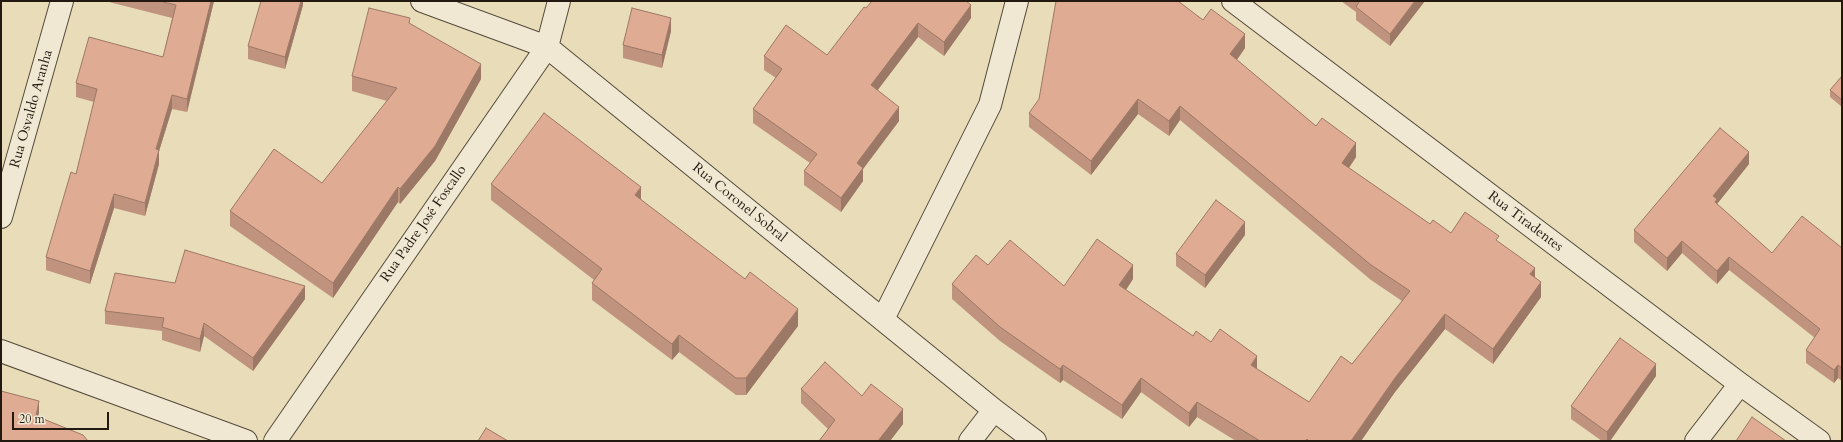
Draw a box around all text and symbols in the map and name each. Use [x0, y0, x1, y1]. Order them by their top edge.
street label: Rua Osvaldo Aranha [7, 48, 57, 170]
street label: Rua Coronel Sobral [688, 160, 790, 246]
street label: Rua Padre José Foscallo [377, 162, 471, 286]
street label: Rua Tiradentes [1484, 188, 1566, 256]
scale bar [14, 404, 111, 430]
text: 20 m [19, 411, 45, 427]

